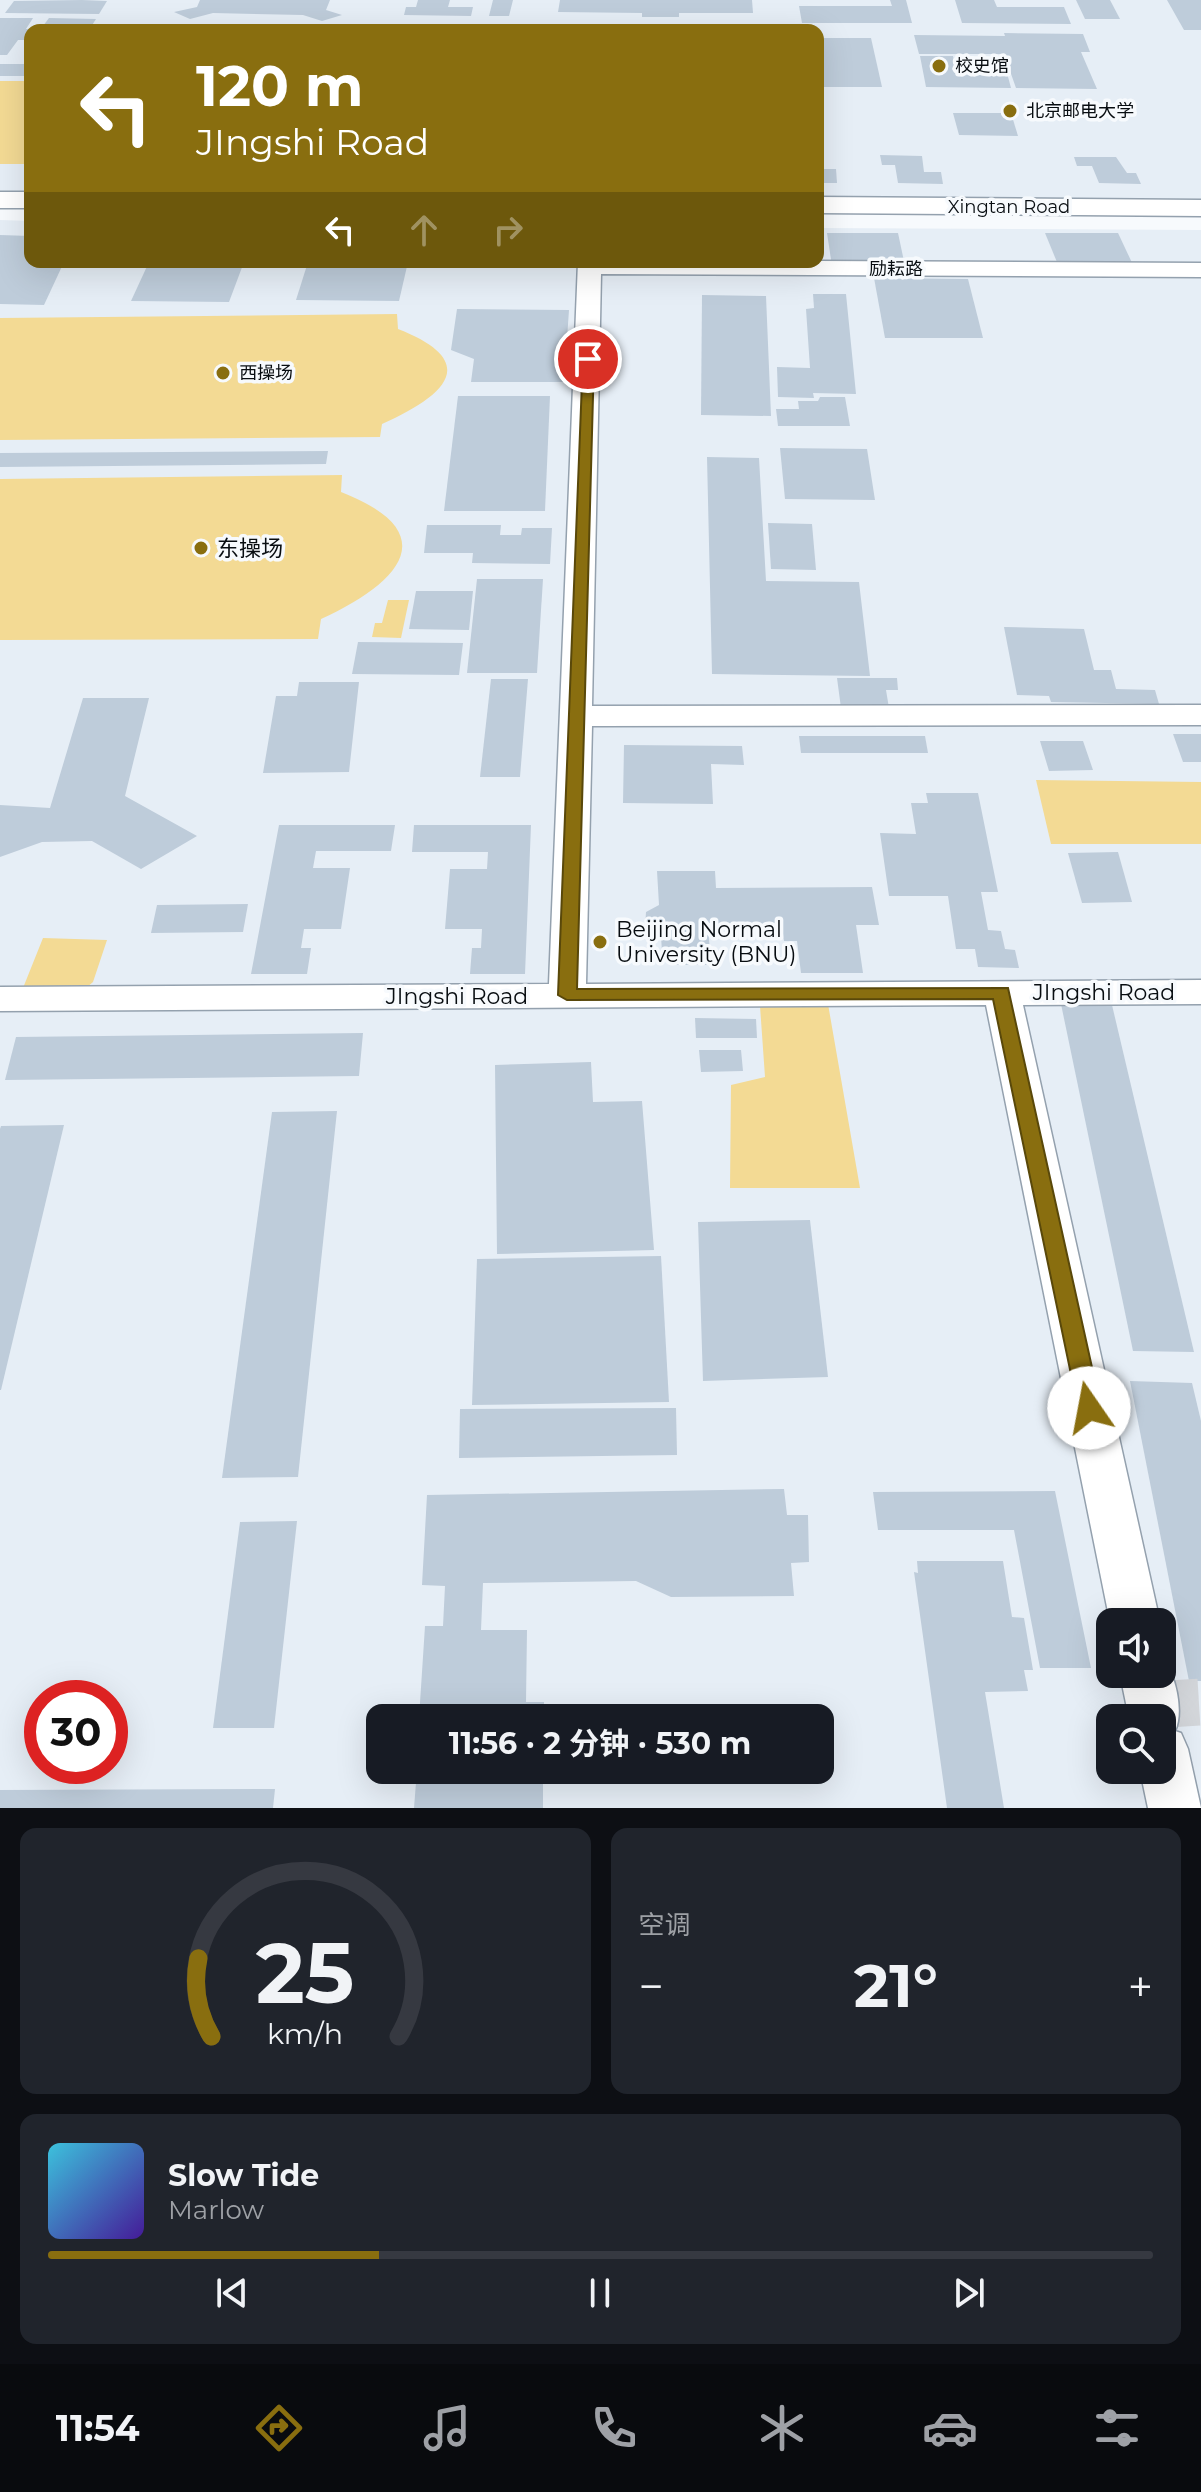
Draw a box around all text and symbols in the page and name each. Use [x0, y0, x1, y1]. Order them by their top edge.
text: 120 m [196, 52, 364, 120]
place label: 校史馆 [955, 55, 1009, 77]
icon: left [64, 56, 168, 160]
marker: 校史馆 [930, 57, 948, 75]
place label: 北京邮电大学 [1026, 100, 1134, 122]
marker: 北京邮电大学 [1001, 102, 1019, 120]
text: JIngshi Road [196, 120, 429, 164]
street label: Xingtan Road [948, 196, 1070, 218]
icon: left [318, 208, 362, 252]
icon: ahead [402, 208, 446, 252]
icon: right [486, 208, 530, 252]
street label: 励耘路 [869, 258, 923, 280]
pin [554, 325, 622, 393]
icon: arrive [566, 337, 610, 381]
place label: 西操场 [239, 362, 293, 384]
marker: 西操场 [214, 364, 232, 382]
place label: 东操场 [217, 535, 283, 562]
marker: 东操场 [192, 539, 210, 557]
place label: Beijing Normal University (BNU) [616, 916, 797, 968]
marker: Beijing Normal University (BNU) [591, 933, 609, 951]
street label: JIngshi Road [1032, 979, 1175, 1006]
street label: JIngshi Road [385, 983, 528, 1010]
position arrow [1047, 1366, 1131, 1450]
map controls [1096, 1608, 1176, 1784]
button: sound [1096, 1608, 1176, 1688]
speed limit sign: 30 [24, 1680, 128, 1784]
button: search [1096, 1704, 1176, 1784]
text: 11:56 · 2 分钟 · 530 m [449, 1725, 751, 1762]
text: 空调 [639, 1909, 691, 1941]
text: 25 [256, 1922, 355, 2024]
text: 21° [854, 1949, 938, 2022]
text: − [639, 1959, 664, 2013]
text: + [1128, 1959, 1153, 2013]
text: km/h [267, 2016, 343, 2051]
text: Slow Tide [168, 2157, 319, 2194]
text: Marlow [168, 2194, 264, 2226]
icon: previous [210, 2271, 254, 2315]
icon: pause [578, 2271, 622, 2315]
icon: next [947, 2271, 991, 2315]
icon: directions [251, 2400, 307, 2456]
icon: music [419, 2400, 475, 2456]
icon: phone [586, 2400, 642, 2456]
icon: climate [754, 2400, 810, 2456]
icon: car [922, 2400, 978, 2456]
icon: filters [1089, 2400, 1145, 2456]
text: 11:54 [56, 2406, 140, 2450]

